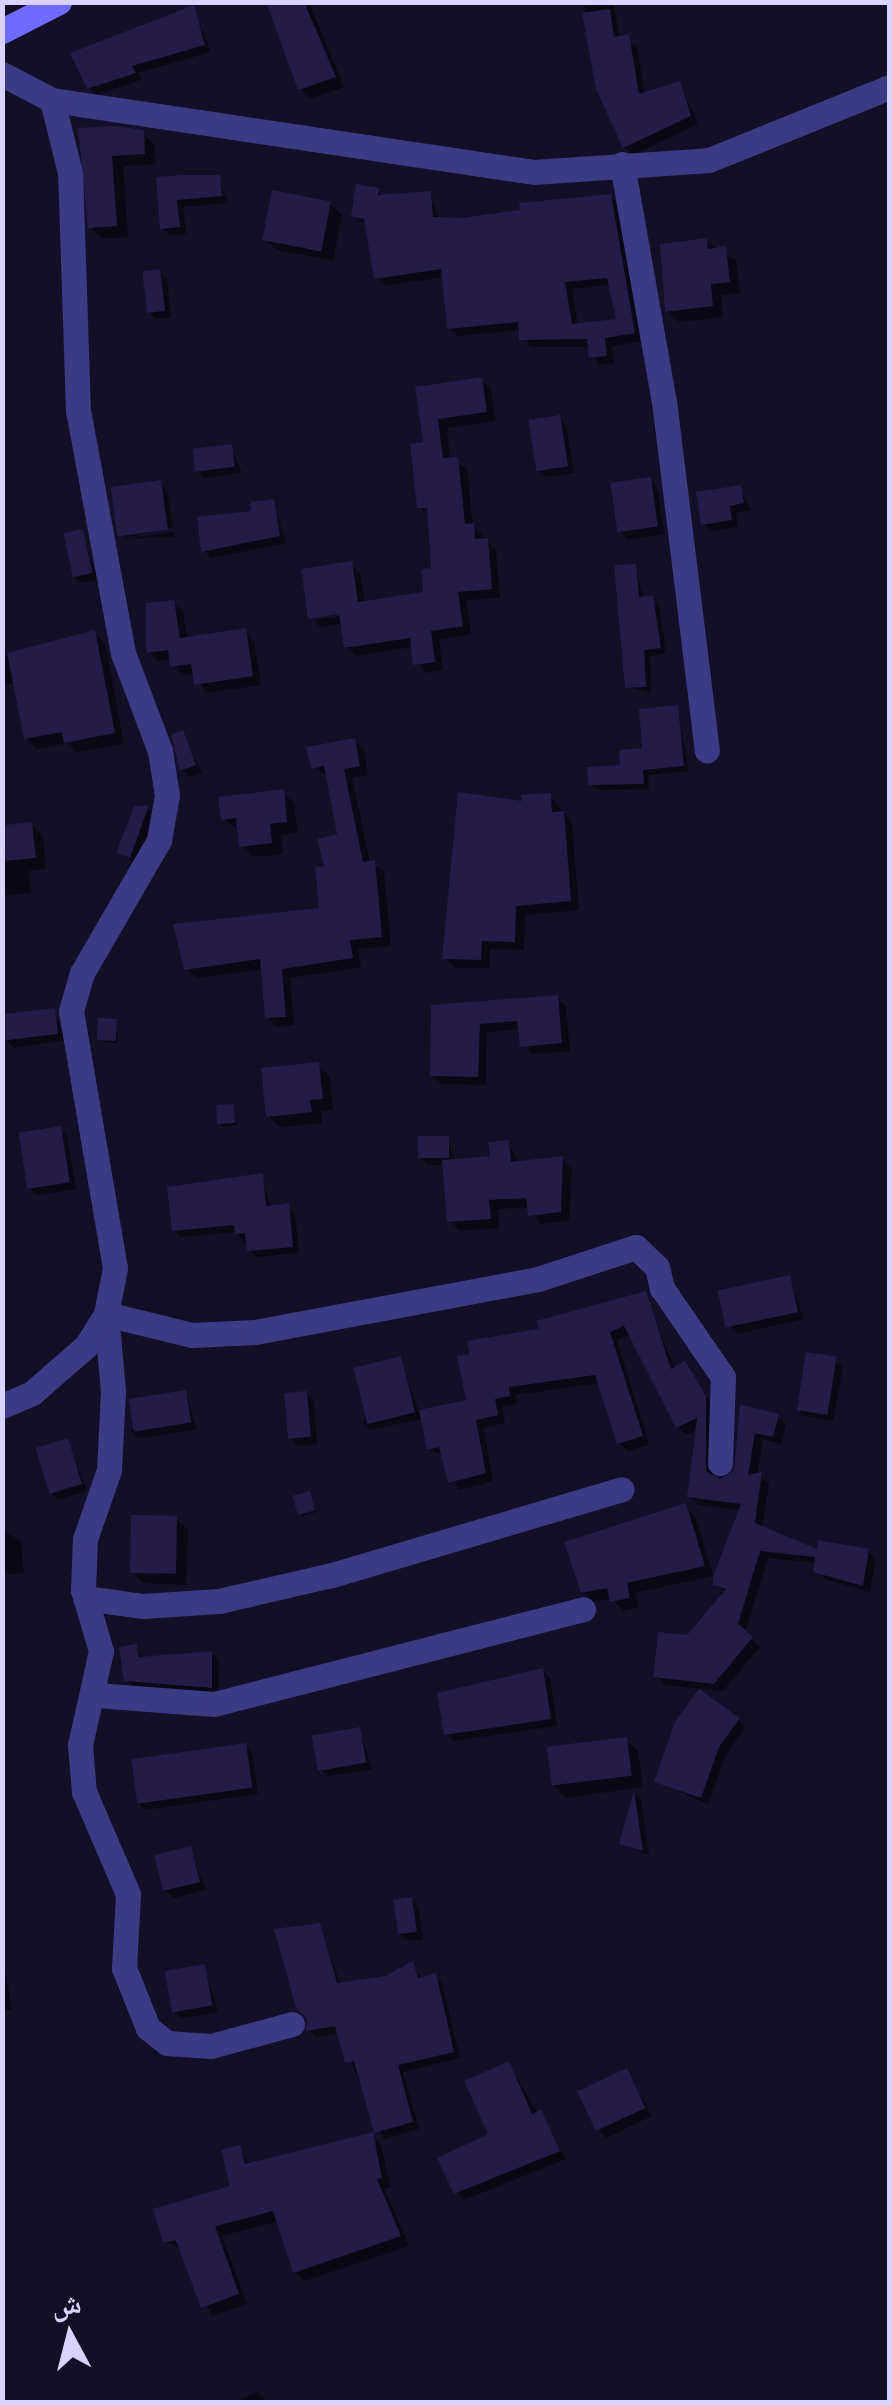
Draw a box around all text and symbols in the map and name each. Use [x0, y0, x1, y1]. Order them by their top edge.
north arrow [20, 2285, 120, 2385]
text: ش [49, 2285, 83, 2326]

